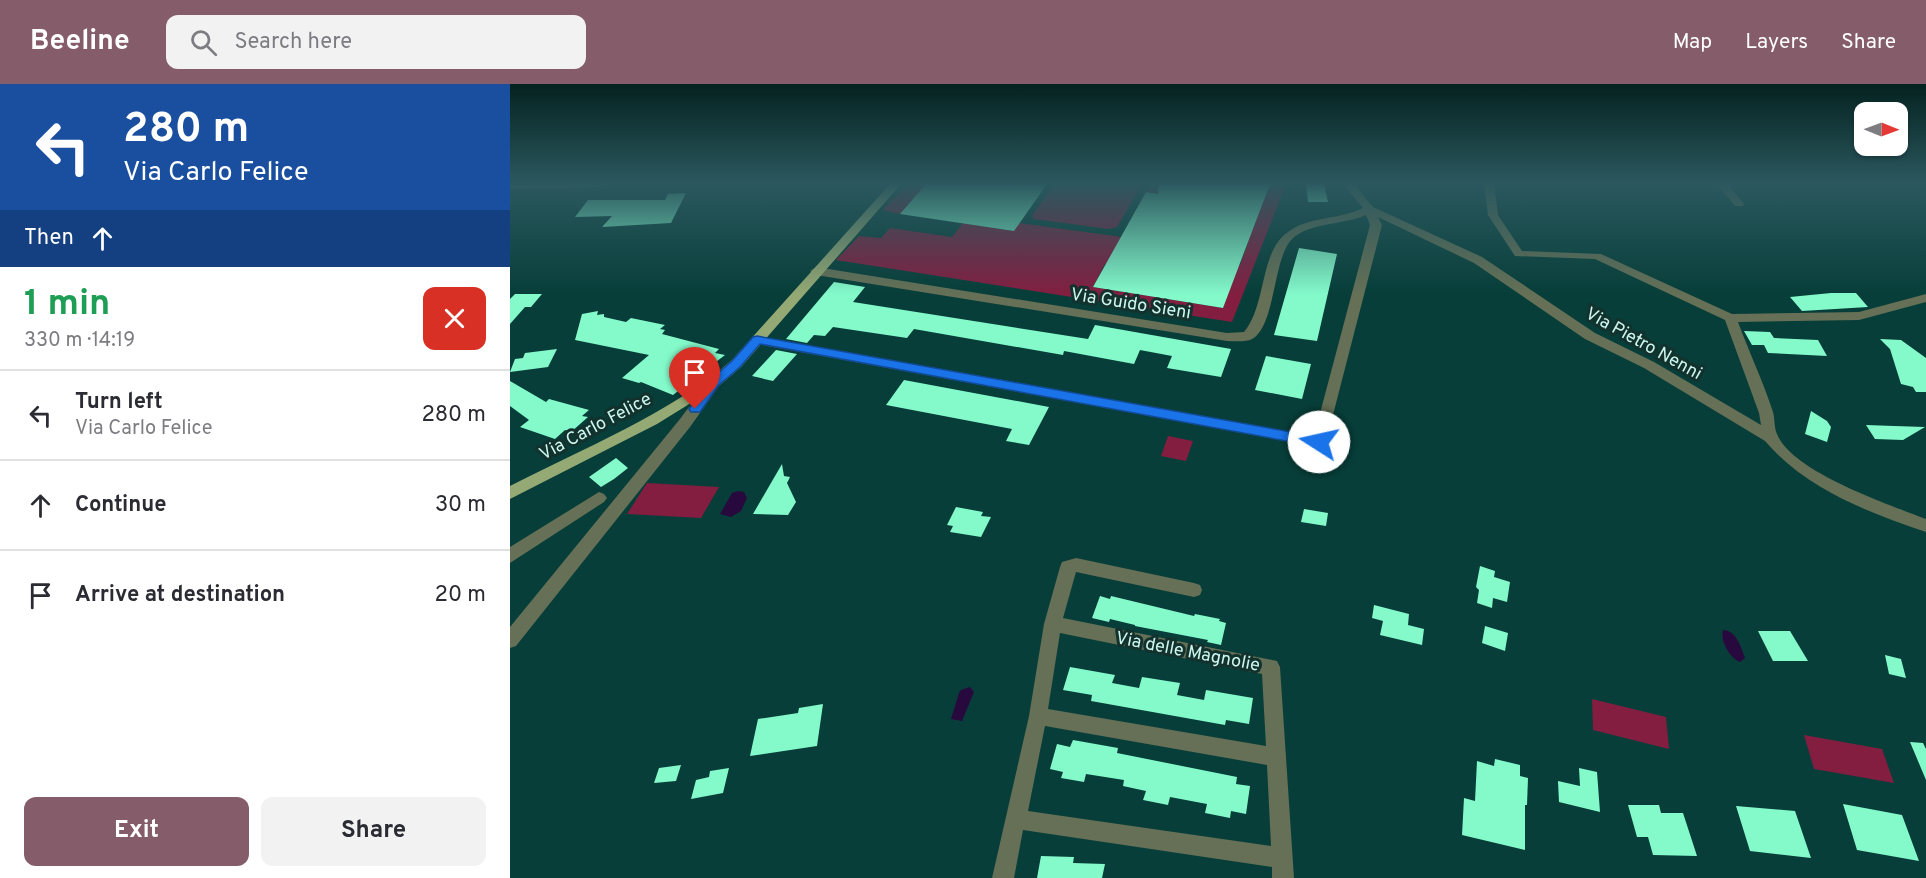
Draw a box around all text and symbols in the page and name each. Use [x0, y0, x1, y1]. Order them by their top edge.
search box [166, 15, 586, 69]
text: Beeline [30, 24, 130, 60]
icon: search [187, 26, 220, 59]
text: Search here [235, 29, 352, 56]
text: Map [1673, 29, 1712, 56]
text: Layers [1745, 29, 1808, 56]
text: Share [1841, 29, 1896, 56]
north arrow [1854, 102, 1908, 156]
map controls [1854, 102, 1908, 156]
text: 280 m [123, 104, 249, 157]
icon: left [24, 108, 102, 186]
text: Via Carlo Felice [123, 156, 309, 190]
icon: ahead [86, 222, 119, 255]
text: Then [24, 225, 74, 252]
text: 1 min [24, 282, 110, 328]
street label: Via Guido Sieni [1069, 284, 1193, 325]
button: close [423, 287, 486, 350]
street label: Via Pietro Nenni [1581, 303, 1706, 386]
text: 330 m · 14:19 [24, 328, 135, 354]
pin [669, 347, 720, 409]
icon: arrive [678, 356, 711, 389]
street label: Via Carlo Felice [536, 388, 656, 467]
text: Turn left [75, 389, 163, 416]
icon: left [24, 399, 57, 432]
text: 280 m [421, 402, 486, 429]
position arrow [1287, 410, 1351, 474]
text: Via Carlo Felice [75, 416, 212, 442]
icon: ahead [24, 489, 57, 522]
text: Continue [75, 492, 166, 519]
text: 30 m [435, 492, 486, 519]
icon: arrive [24, 579, 57, 612]
text: Arrive at destination [75, 582, 285, 609]
text: 20 m [435, 582, 486, 609]
street label: Via delle Magnolie [1114, 627, 1262, 678]
button: Exit [24, 797, 249, 866]
button: Share [261, 797, 486, 866]

